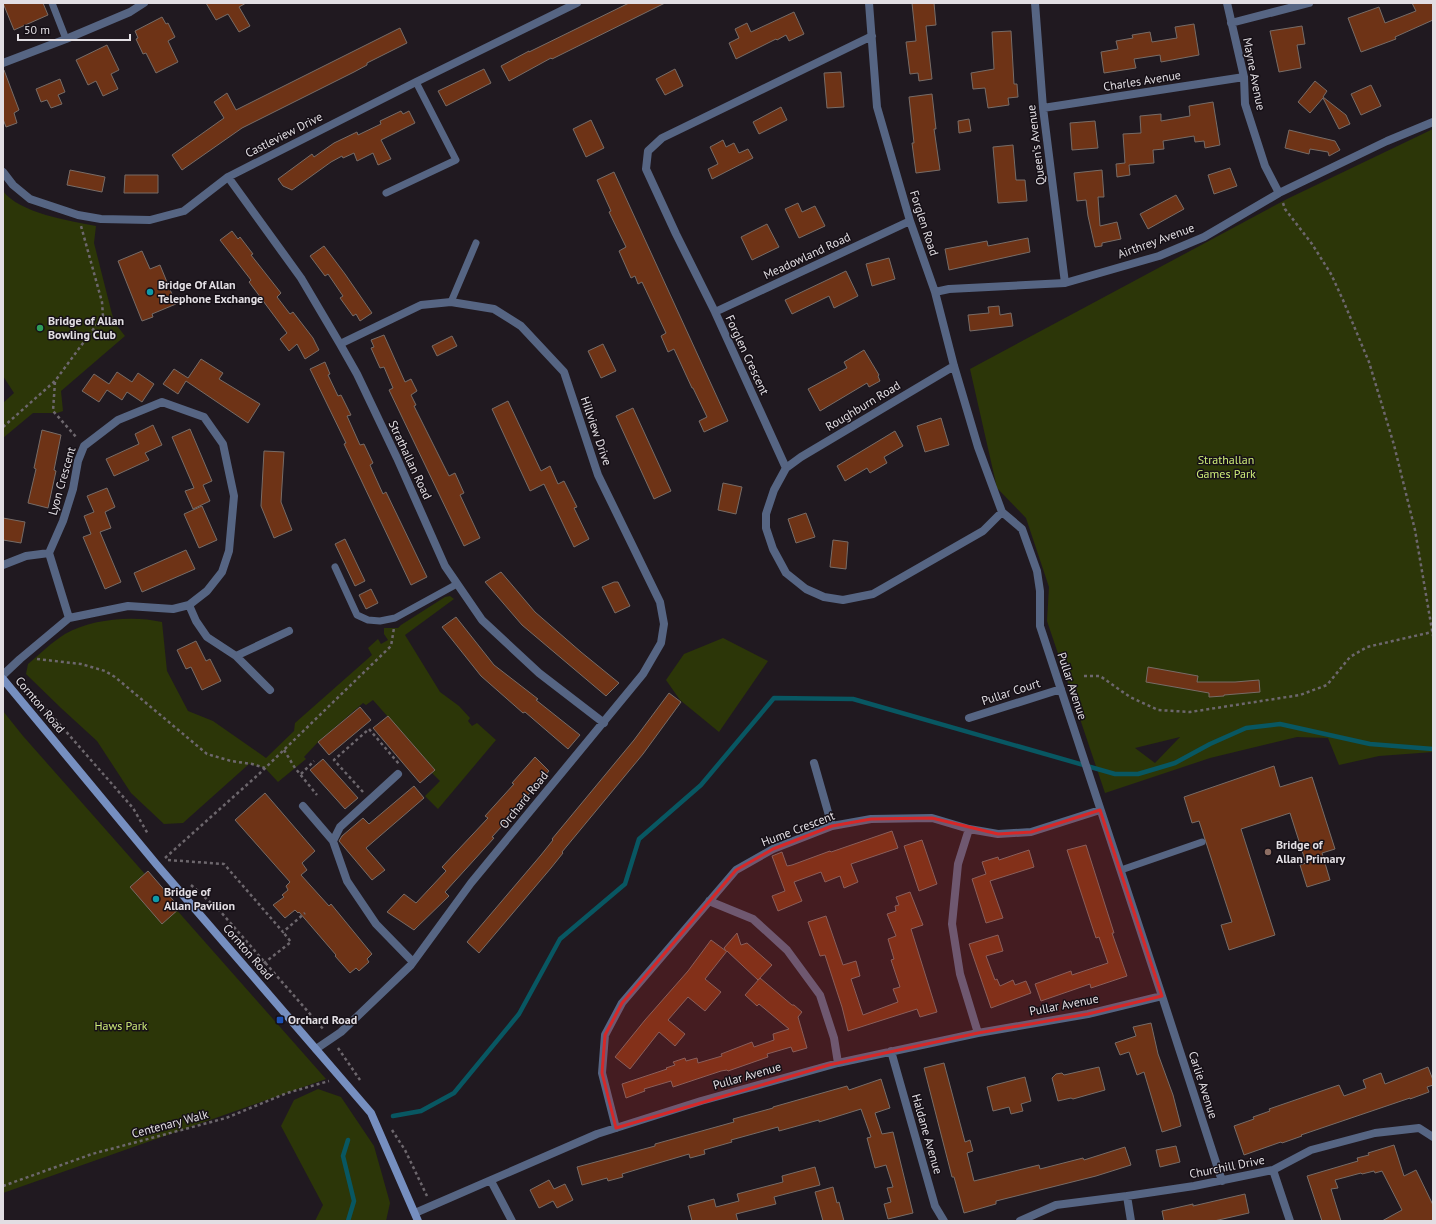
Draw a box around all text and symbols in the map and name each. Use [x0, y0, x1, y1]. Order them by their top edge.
scale bar [18, 16, 130, 42]
text: 50 m [24, 22, 50, 37]
street label: Mayne Avenue [1240, 36, 1269, 112]
street label: Charles Avenue [1102, 67, 1182, 94]
street label: Queen's Avenue [1023, 104, 1048, 186]
street label: Castleview Drive [243, 109, 325, 160]
street label: Forglen Road [907, 188, 942, 257]
street label: Airthrey Avenue [1115, 220, 1196, 261]
street label: Meadowland Road [761, 229, 853, 282]
place label: Bridge Of Allan Telephone Exchange [158, 277, 263, 306]
marker: Bridge Of Allan Telephone Exchange [145, 287, 155, 297]
place label: Bridge of Allan Bowling Club [48, 313, 124, 342]
street label: Forglen Crescent [722, 313, 772, 397]
marker: Bridge of Allan Bowling Club [35, 323, 45, 333]
street label: Roughburn Road [823, 377, 903, 434]
street label: Hillview Drive [578, 394, 615, 467]
street label: Strathallan Road [386, 418, 435, 502]
street label: Lyon Crescent [45, 445, 78, 517]
park label: Strathallan Games Park [1196, 452, 1256, 481]
street label: Pullar Avenue [1055, 650, 1090, 721]
street label: Cornton Road [12, 673, 68, 736]
street label: Pullar Court [980, 675, 1042, 708]
street label: Orchard Road [496, 768, 551, 831]
street label: Hume Crescent [759, 808, 837, 849]
place label: Bridge of Allan Primary [1276, 837, 1346, 866]
marker: Bridge of Allan Primary [1263, 847, 1273, 857]
place label: Bridge of Allan Pavilion [164, 884, 235, 913]
marker: Bridge of Allan Pavilion [151, 894, 161, 904]
street label: Cornton Road [220, 921, 277, 983]
street label: Pullar Avenue [1028, 990, 1100, 1019]
place label: Orchard Road [288, 1012, 357, 1027]
marker: Orchard Road [275, 1015, 285, 1025]
park label: Haws Park [94, 1018, 148, 1033]
street label: Carlie Avenue [1186, 1049, 1221, 1120]
street label: Pullar Avenue [711, 1059, 783, 1092]
street label: Haldane Avenue [909, 1092, 946, 1176]
street label: Centenary Walk [130, 1106, 210, 1141]
street label: Churchill Drive [1188, 1152, 1266, 1181]

